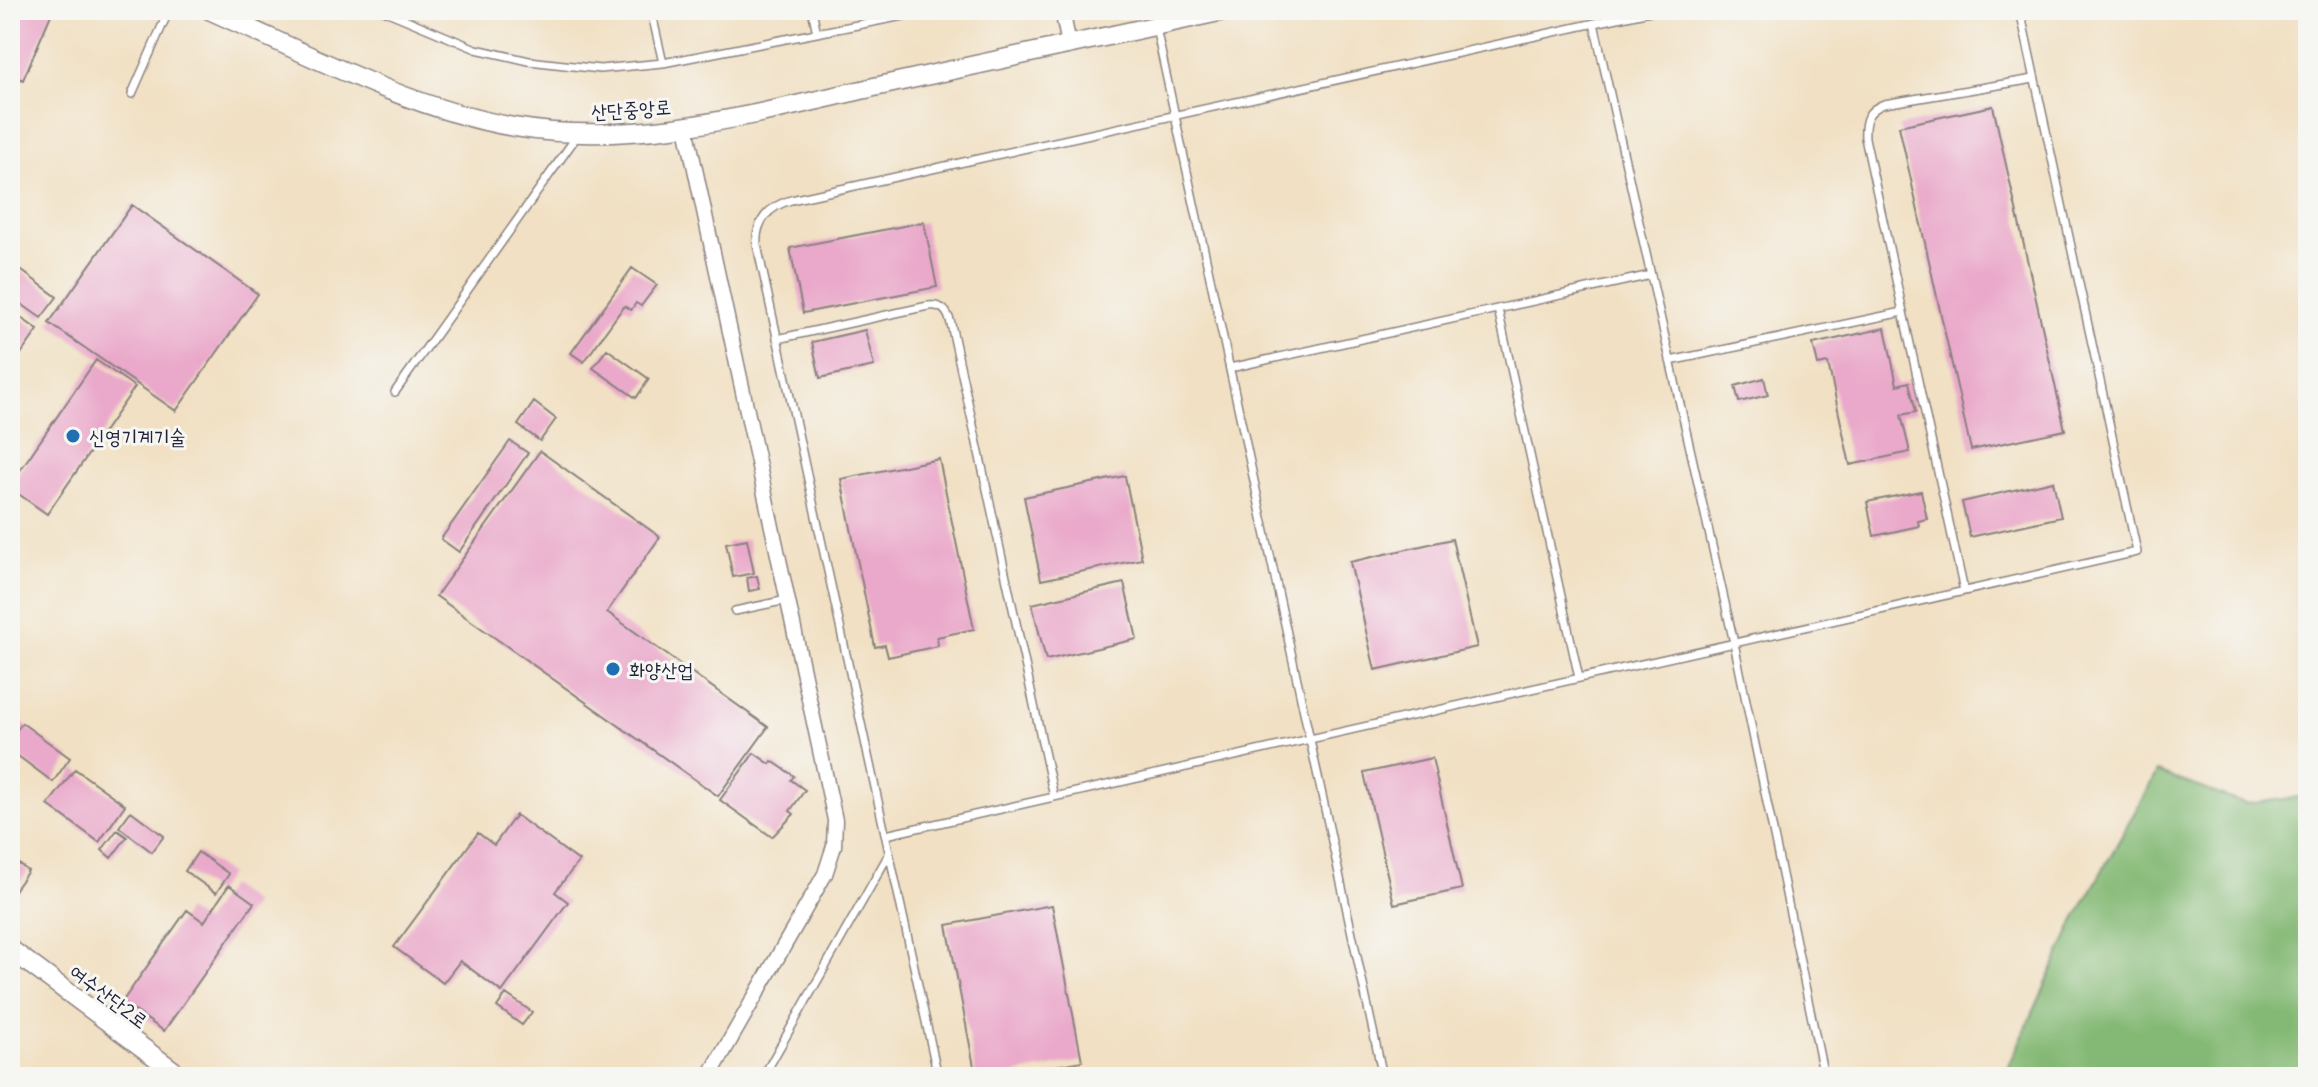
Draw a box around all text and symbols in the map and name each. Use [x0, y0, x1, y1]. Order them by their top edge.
street label: 산단중앙로 [590, 94, 672, 124]
place label: 신영기계기술 [89, 424, 186, 449]
marker: 신영기계기술 [64, 427, 82, 445]
place label: 화양산업 [629, 657, 693, 682]
marker: 화양산업 [604, 660, 622, 678]
street label: 여수산단2로 [65, 959, 153, 1033]

